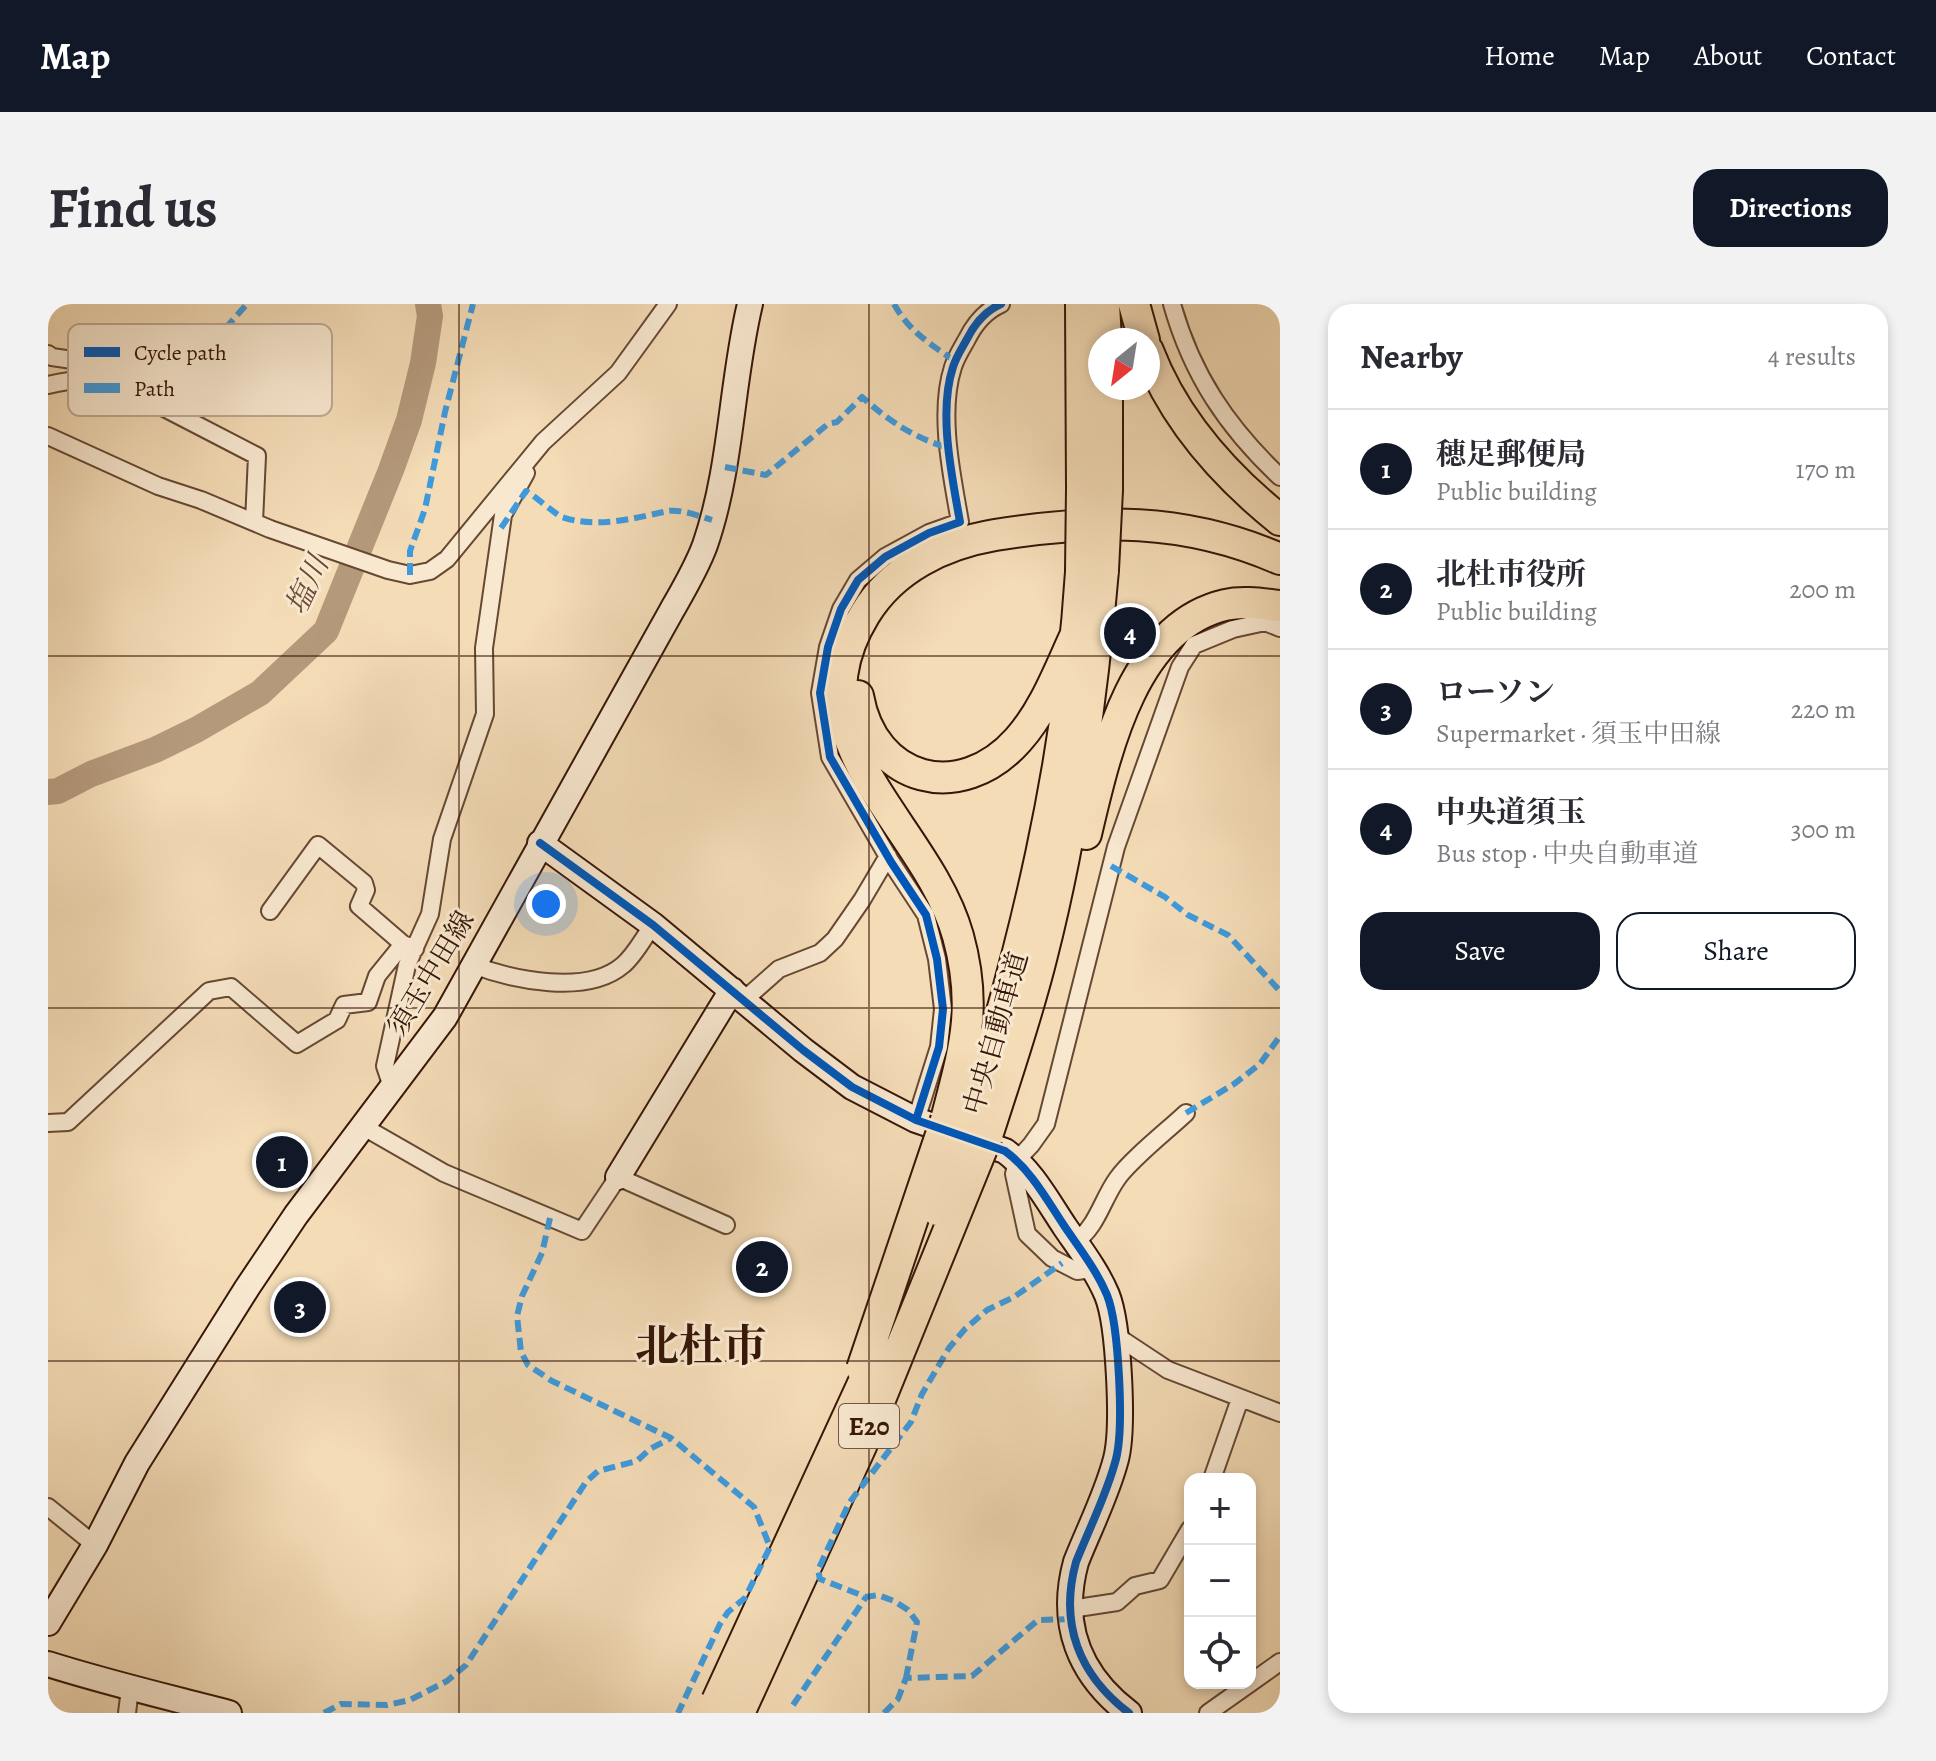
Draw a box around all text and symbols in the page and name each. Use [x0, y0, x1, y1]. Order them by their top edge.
text: Map [40, 30, 110, 82]
text: Home [1484, 37, 1555, 75]
text: Map [1599, 37, 1650, 75]
text: About [1694, 37, 1762, 75]
text: Contact [1806, 37, 1896, 75]
button: Directions [1693, 169, 1888, 247]
text: Find us [48, 170, 218, 246]
legend [68, 324, 332, 416]
north arrow [1088, 328, 1160, 400]
text: Nearby [1360, 333, 1463, 380]
text: Cycle path [134, 338, 227, 368]
text: 4 results [1768, 339, 1856, 374]
text: Path [134, 374, 175, 404]
text: 穂足郵便局 [1436, 434, 1586, 474]
text: 1 [1381, 452, 1391, 487]
text: 170 m [1796, 452, 1856, 487]
text: Public building [1436, 474, 1597, 509]
water label: 塩川 [276, 547, 339, 621]
text: 北杜市役所 [1436, 554, 1586, 594]
text: 2 [1380, 572, 1392, 607]
text: 200 m [1789, 572, 1856, 607]
text: Public building [1436, 594, 1597, 629]
pin: 4 [1104, 603, 1156, 663]
text: ローソン [1436, 672, 1555, 712]
text: 3 [1380, 692, 1392, 727]
text: 220 m [1791, 692, 1856, 727]
text: Supermarket · 須玉中田線 [1436, 716, 1721, 751]
text: 中央道須玉 [1436, 792, 1586, 832]
text: 4 [1380, 812, 1392, 847]
text: 300 m [1791, 812, 1856, 847]
text: Bus stop · 中央自動車道 [1436, 836, 1698, 871]
your location [526, 884, 566, 924]
street label: 須玉中田線 [379, 904, 483, 1043]
button: Save [1360, 912, 1600, 990]
button: Share [1616, 912, 1856, 990]
street label: 中央自動車道 [955, 947, 1037, 1119]
pin: 1 [256, 1132, 308, 1192]
pin: 2 [736, 1237, 788, 1297]
pin: 3 [274, 1277, 326, 1337]
district label: 北杜市 [635, 1316, 767, 1376]
road number: E20 [839, 1404, 899, 1448]
map controls [1184, 1473, 1256, 1689]
button: + [1184, 1473, 1256, 1545]
button: − [1184, 1545, 1256, 1617]
button: locate [1184, 1617, 1256, 1689]

